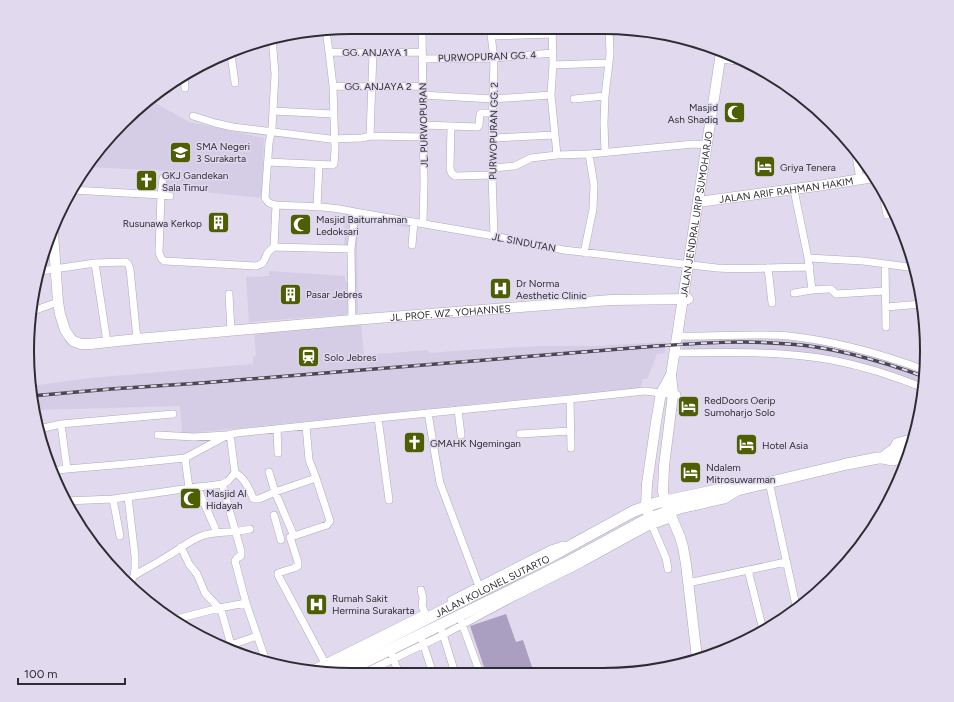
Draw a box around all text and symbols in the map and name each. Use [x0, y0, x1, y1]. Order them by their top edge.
street label: GG. ANJAYA 1 [342, 46, 408, 59]
street label: PURWOPURAN GG. 4 [438, 48, 536, 65]
street label: GG. ANJAYA 2 [345, 80, 411, 93]
street label: JL. PURWOPURAN [416, 82, 431, 168]
street label: PURWOPURAN GG. 2 [486, 82, 501, 180]
mosque icon: Masjid Ash Shadiq [721, 100, 747, 126]
place label: Masjid Ash Shadiq [668, 101, 718, 126]
street label: JALAN JENDRAL URIP SUMOHARJO [677, 130, 716, 298]
school or university icon: SMA Negeri 3 Surakarta [167, 139, 193, 165]
place label: SMA Negeri 3 Surakarta [196, 140, 250, 165]
hotel icon: Griya Tenera [751, 154, 777, 180]
place label: Griya Tenera [780, 161, 836, 174]
church icon: GKJ Gandekan Sala Timur [133, 168, 159, 194]
place label: GKJ Gandekan Sala Timur [162, 169, 229, 194]
street label: JALAN ARIF RAHMAN HAKIM [718, 174, 854, 206]
building icon: Rusunawa Kerkop [205, 210, 231, 236]
mosque icon: Masjid Baiturrahman Ledoksari [288, 212, 314, 238]
place label: Masjid Baiturrahman Ledoksari [316, 213, 407, 238]
place label: Rusunawa Kerkop [123, 217, 202, 230]
street label: JL. SINDUTAN [491, 230, 557, 255]
hospital icon: Dr Norma Aesthetic Clinic [488, 276, 514, 302]
place label: Dr Norma Aesthetic Clinic [516, 277, 587, 302]
building icon: Pasar Jebres [278, 281, 304, 307]
place label: Pasar Jebres [306, 288, 363, 301]
street label: JL. PROF. WZ. YOHANNES [390, 302, 511, 324]
station icon: Solo Jebres [296, 344, 322, 370]
place label: Solo Jebres [324, 351, 377, 364]
hotel icon: RedDoors Oerip Sumoharjo Solo [676, 393, 702, 419]
place label: RedDoors Oerip Sumoharjo Solo [704, 394, 775, 419]
church icon: GMAHK Ngemingan [402, 430, 428, 456]
hotel icon: Hotel Asia [734, 432, 760, 458]
place label: GMAHK Ngemingan [430, 437, 521, 450]
place label: Hotel Asia [762, 439, 808, 452]
hotel icon: Ndalem Mitrosuwarman [678, 460, 704, 486]
place label: Ndalem Mitrosuwarman [706, 461, 776, 486]
mosque icon: Masjid Al Hidayah [177, 486, 203, 512]
place label: Masjid Al Hidayah [206, 487, 247, 512]
street label: JALAN KOLONEL SUTARTO [433, 552, 552, 620]
hospital icon: Rumah Sakit Hermina Surakarta [304, 591, 330, 617]
place label: Rumah Sakit Hermina Surakarta [332, 592, 415, 617]
scale bar [18, 660, 125, 686]
text: 100 m [24, 667, 58, 681]

